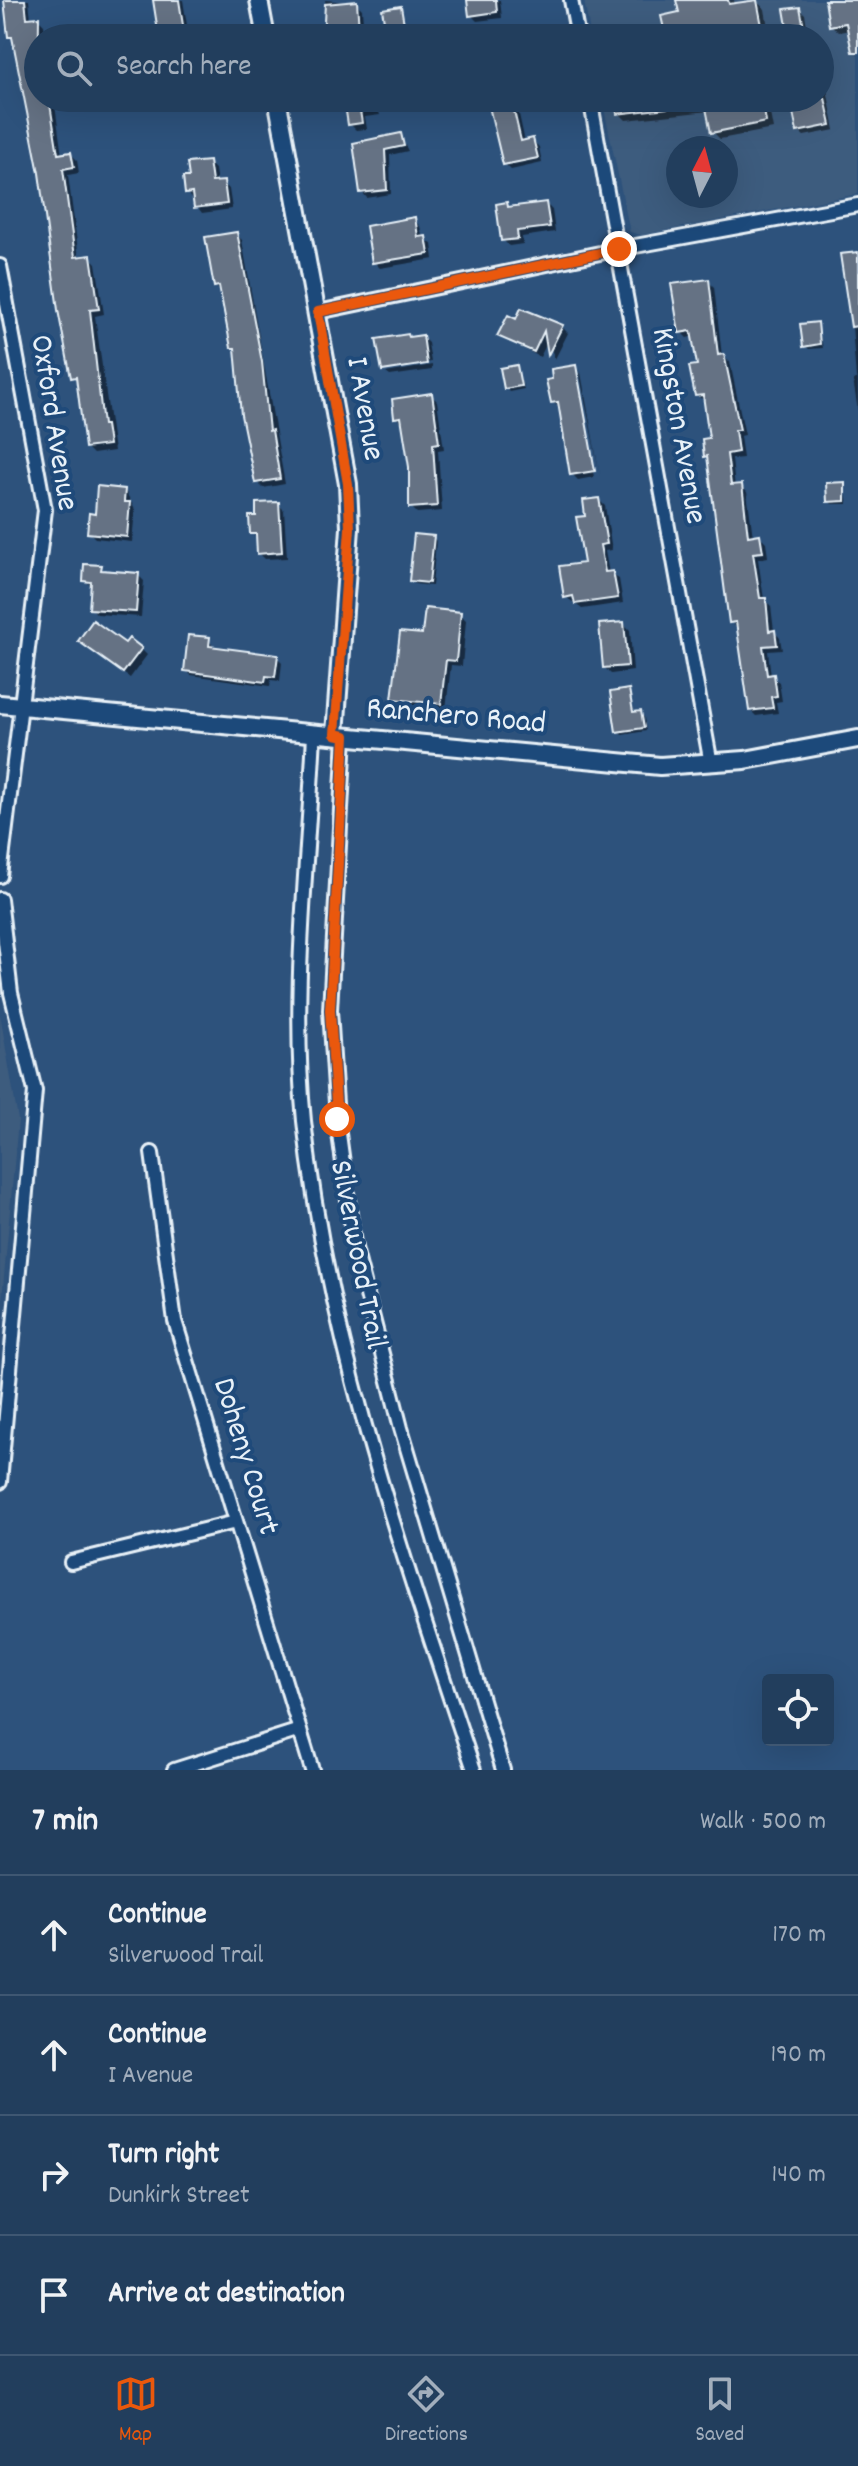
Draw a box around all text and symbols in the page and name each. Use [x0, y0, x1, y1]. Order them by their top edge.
search box [24, 24, 834, 112]
icon: search [52, 46, 96, 90]
text: Search here [116, 47, 252, 90]
north arrow [666, 136, 738, 208]
route end [601, 231, 637, 267]
street label: Kingston Avenue [637, 324, 717, 528]
street label: Oxford Avenue [15, 332, 89, 514]
street label: I Avenue [331, 353, 395, 465]
street label: Ranchero Road [364, 687, 548, 749]
route start [319, 1101, 355, 1137]
street label: Silverwood Trail [315, 1157, 397, 1354]
street label: Doheny Court [198, 1373, 290, 1541]
map controls [762, 1674, 834, 1746]
button: locate [762, 1674, 834, 1746]
text: 7 min [32, 1798, 98, 1847]
text: Walk · 500 m [700, 1804, 826, 1841]
text: Continue [108, 1895, 207, 1938]
icon: ahead [32, 1913, 76, 1957]
text: 170 m [772, 1917, 826, 1954]
text: Silverwood Trail [108, 1938, 264, 1975]
text: Continue [108, 2015, 207, 2058]
icon: ahead [32, 2033, 76, 2077]
text: 190 m [770, 2037, 826, 2074]
text: I Avenue [108, 2058, 193, 2095]
text: Turn right [108, 2135, 219, 2178]
icon: right [32, 2153, 76, 2197]
text: 140 m [772, 2157, 826, 2194]
text: Dunkirk Street [108, 2178, 250, 2215]
icon: arrive [32, 2273, 76, 2317]
text: Arrive at destination [108, 2274, 345, 2317]
tab: Map [114, 2372, 158, 2451]
tab: Directions [385, 2372, 468, 2451]
tab: Saved [695, 2372, 744, 2451]

